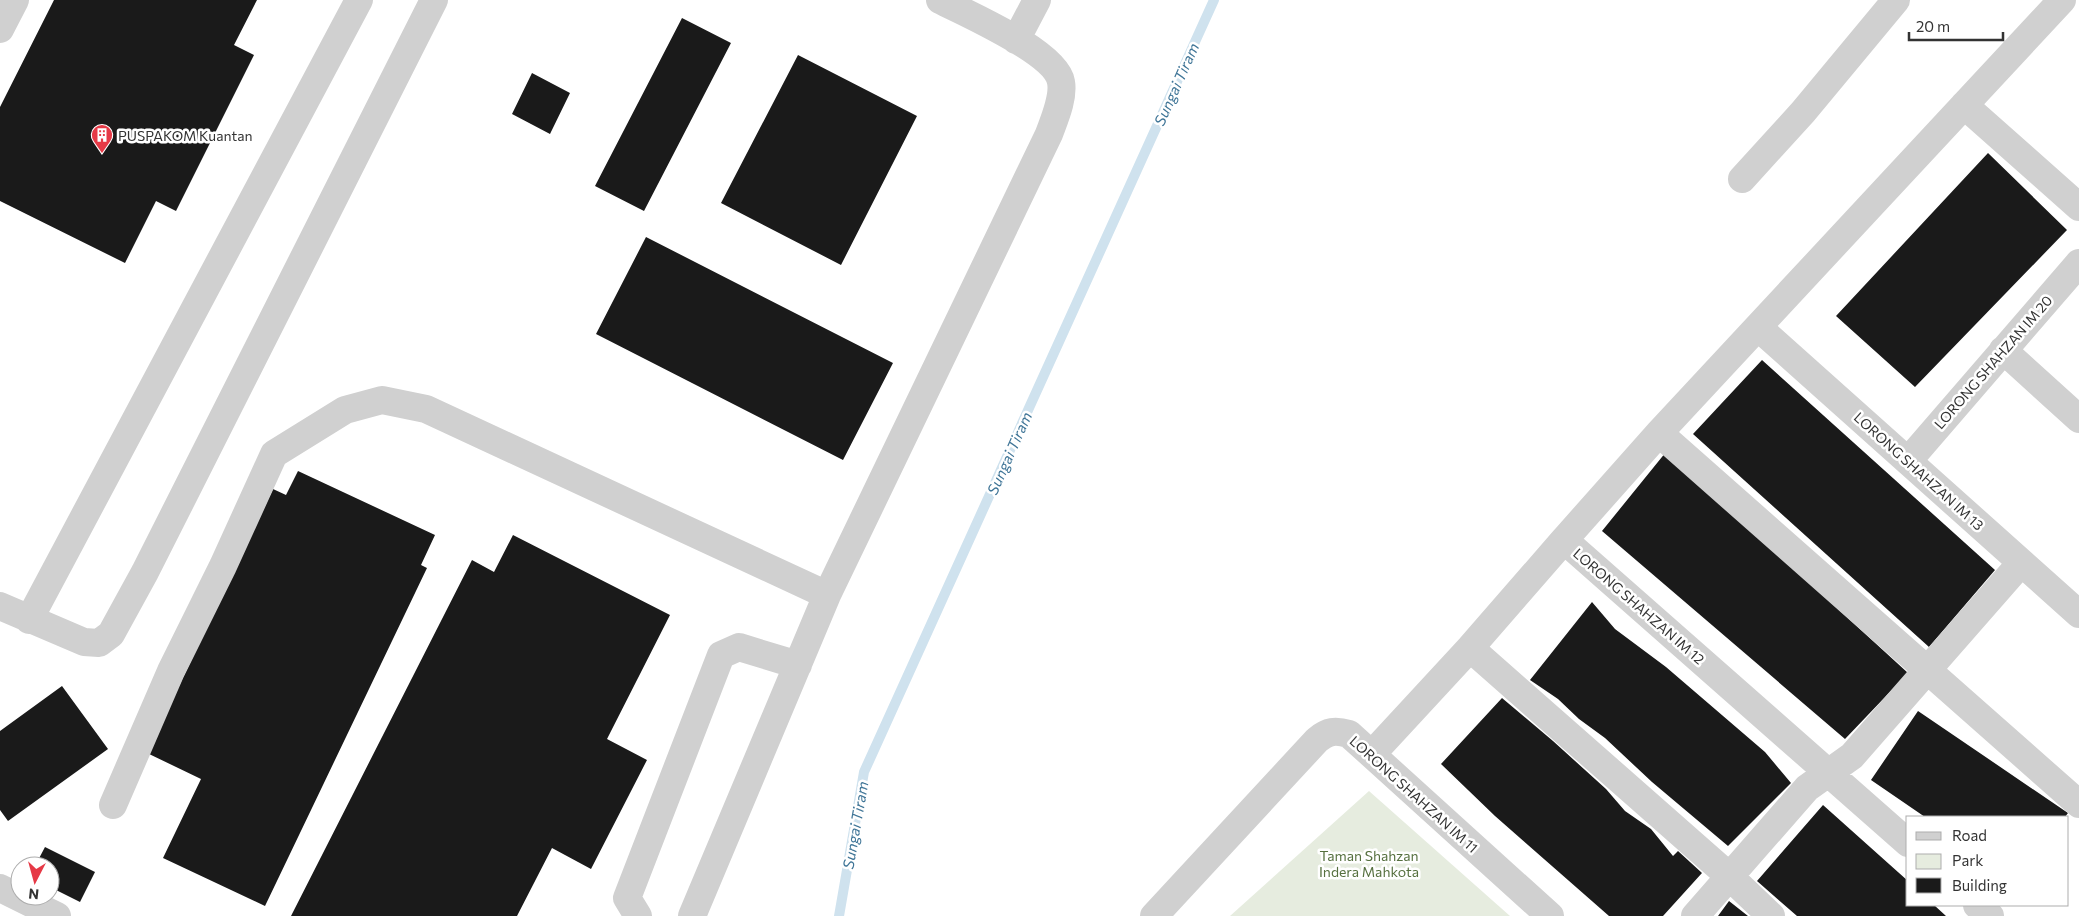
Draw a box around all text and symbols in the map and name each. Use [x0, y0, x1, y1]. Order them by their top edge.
scale bar [1909, 10, 2003, 42]
text: 20 m [1916, 17, 1950, 35]
water label: Sungai Tiram [1150, 40, 1202, 128]
building icon: PUSPAKOM Kuantan [90, 123, 114, 154]
place label: PUSPAKOM Kuantan [118, 127, 253, 144]
street label: LORONG SHAHZAN IM 20 [1930, 292, 2056, 432]
street label: LORONG SHAHZAN IM 13 [1851, 408, 1987, 534]
water label: Sungai Tiram [983, 409, 1035, 497]
street label: LORONG SHAHZAN IM 12 [1570, 544, 1708, 668]
street label: LORONG SHAHZAN IM 11 [1346, 732, 1482, 856]
water label: Sungai Tiram [838, 780, 872, 870]
legend [1906, 816, 2069, 906]
text: Road [1952, 826, 1987, 844]
park label: Taman Shahzan Indera Mahkota [1319, 847, 1419, 880]
text: Park [1952, 851, 1983, 869]
north arrow [10, 856, 60, 906]
text: Building [1952, 876, 2007, 894]
text: N [27, 885, 40, 903]

